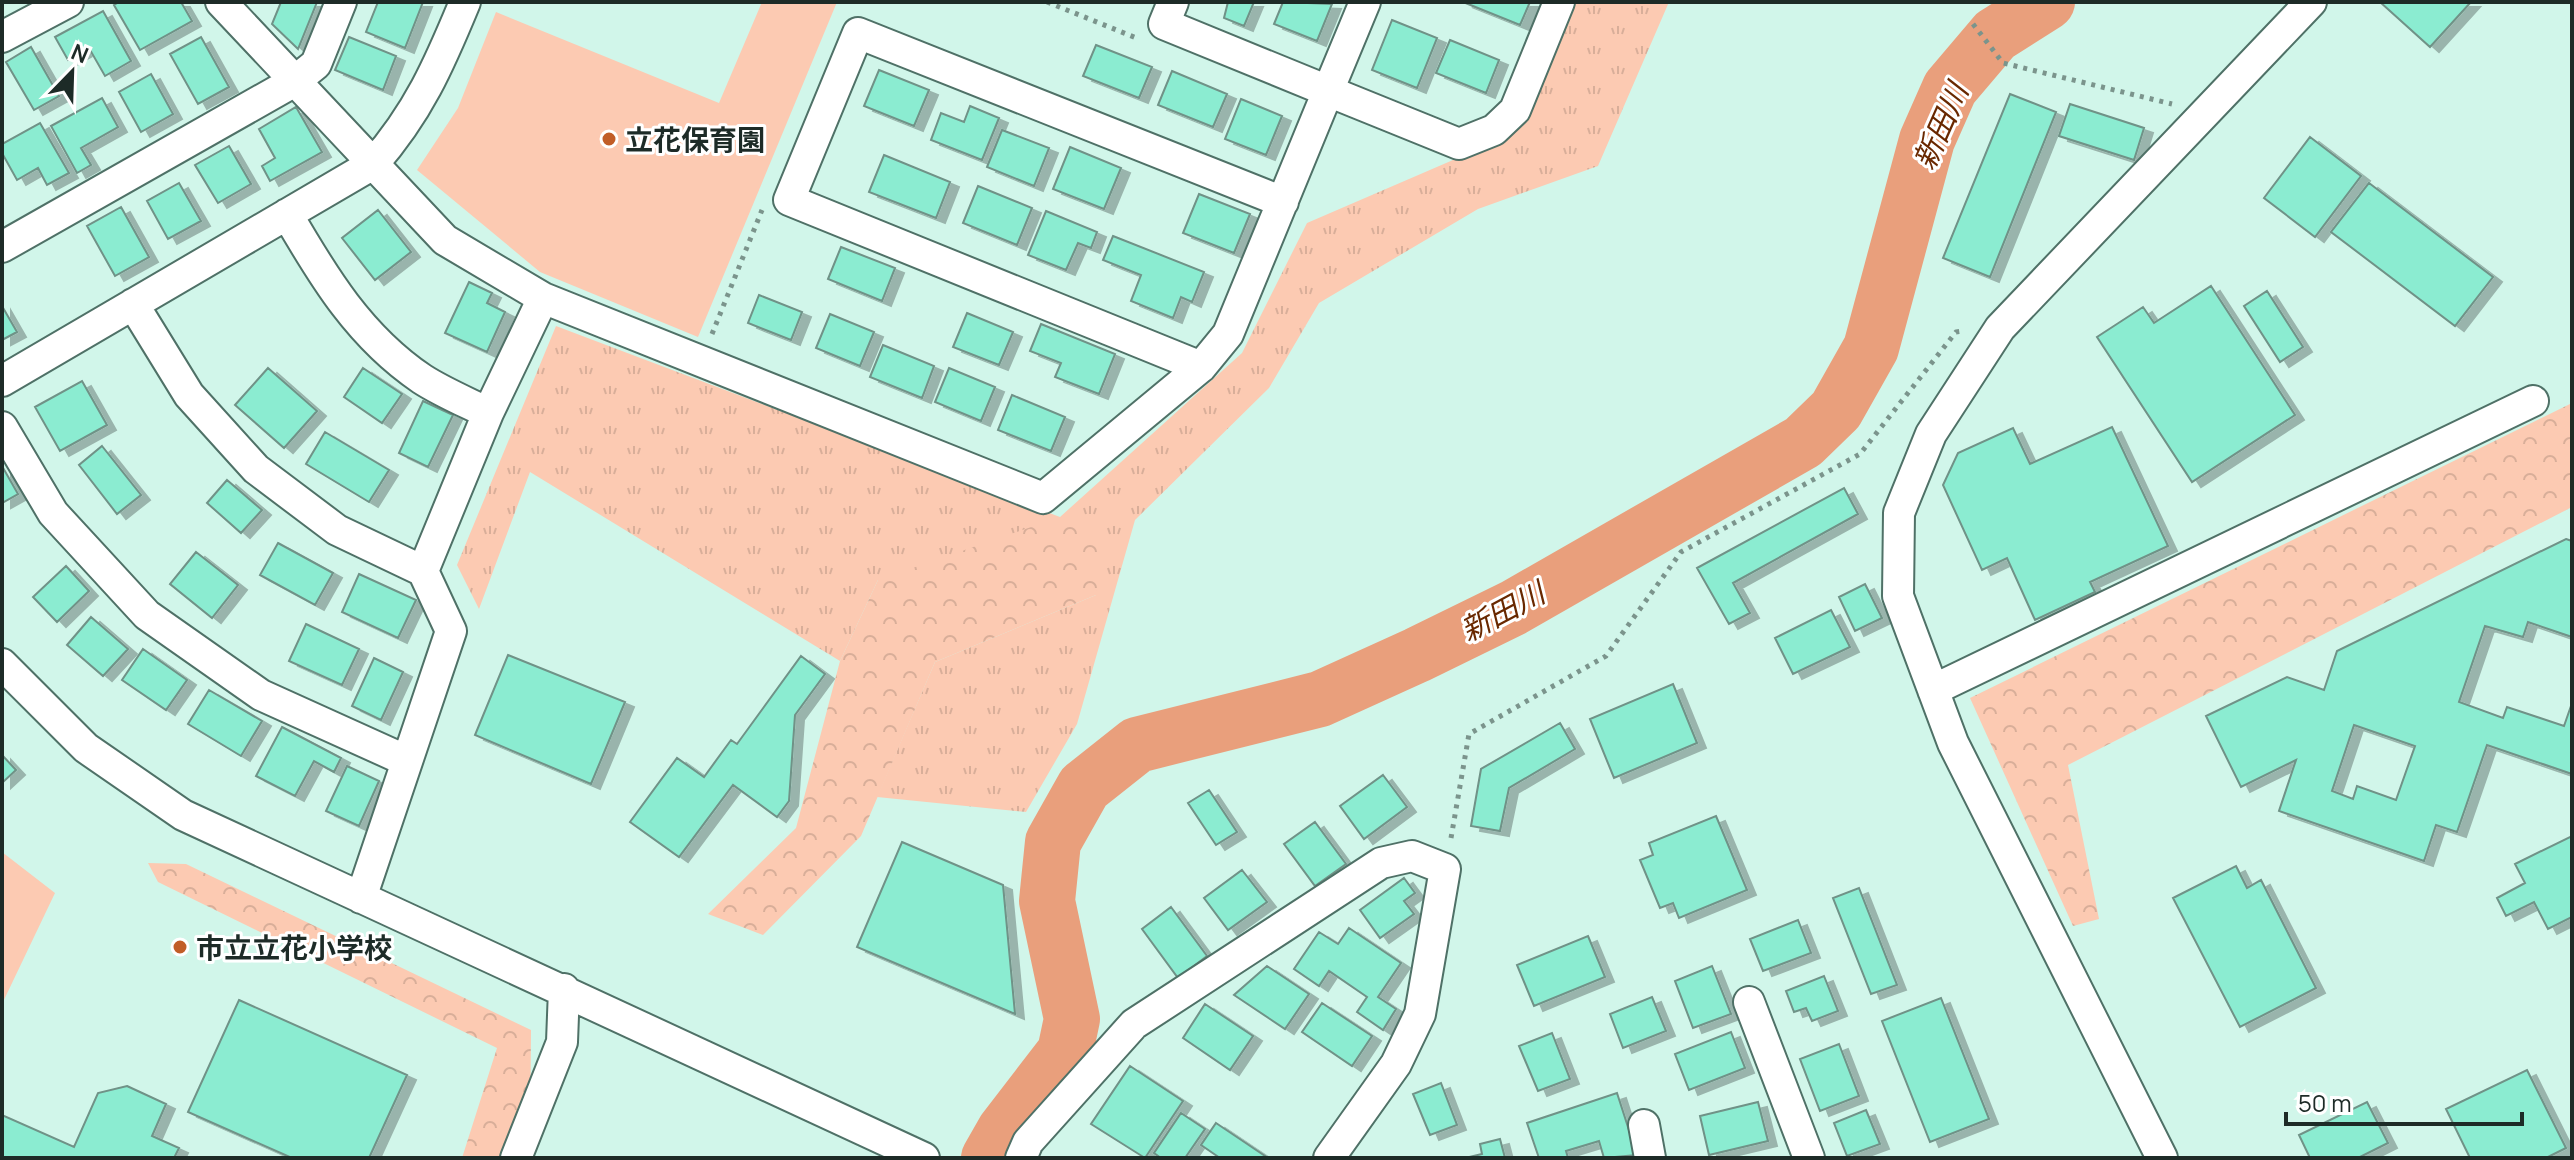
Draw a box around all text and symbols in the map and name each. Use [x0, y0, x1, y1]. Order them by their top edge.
north arrow [32, 32, 112, 112]
text: N [67, 37, 93, 70]
water label: 新田川 [1903, 74, 1978, 175]
place label: 立花保育園 [625, 120, 765, 158]
marker: 立花保育園 [600, 130, 618, 148]
water label: 新田川 [1453, 570, 1554, 650]
place label: 市立立花小学校 [196, 928, 392, 966]
marker: 市立立花小学校 [171, 938, 189, 956]
scale bar [2286, 1076, 2522, 1126]
text: 50 m [2298, 1086, 2352, 1119]

